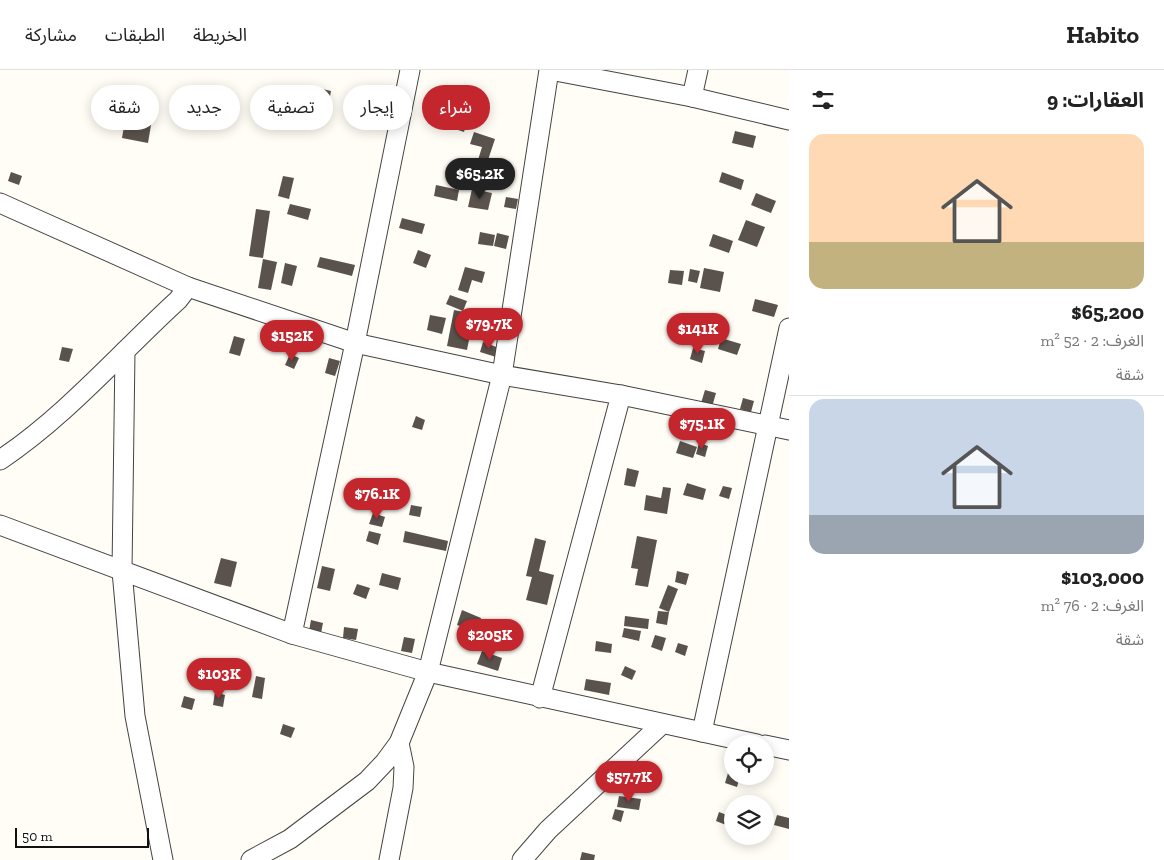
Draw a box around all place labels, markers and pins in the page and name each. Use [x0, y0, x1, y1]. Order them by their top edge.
pin: $65.2K [439, 158, 521, 200]
pin: $79.7K [448, 308, 530, 350]
pin: $141K [663, 312, 733, 355]
pin: $152K [257, 320, 327, 362]
pin: $75.1K [661, 408, 743, 450]
pin: $76.1K [336, 478, 418, 520]
pin: $205K [455, 618, 525, 661]
pin: $103K [184, 658, 254, 700]
pin: $57.7K [588, 760, 670, 803]

